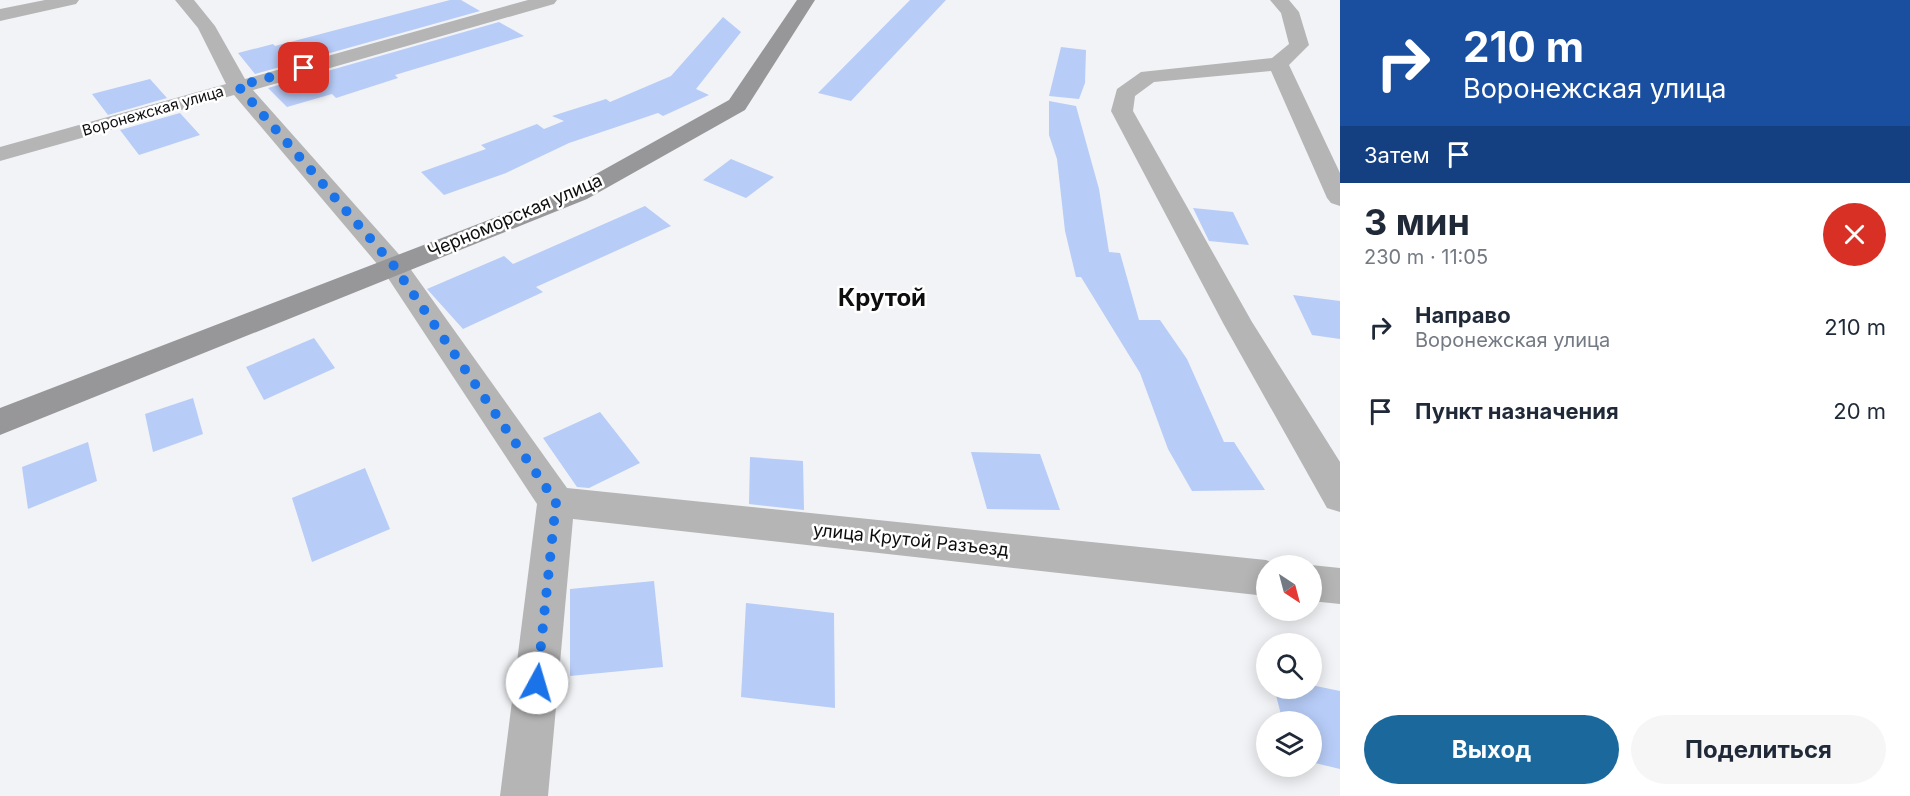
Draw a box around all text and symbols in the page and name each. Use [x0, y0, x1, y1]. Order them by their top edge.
text: 210 m [1463, 21, 1584, 72]
icon: right [1364, 24, 1442, 102]
pin [278, 42, 329, 93]
icon: arrive [287, 51, 320, 84]
text: Воронежская улица [1463, 72, 1726, 105]
street label: Воронежская улица [80, 81, 226, 140]
icon: arrive [1442, 138, 1475, 171]
text: Затем [1364, 142, 1430, 168]
street label: Черноморская улица [424, 169, 605, 262]
text: 3 мин [1364, 200, 1470, 244]
button: close [1823, 203, 1886, 266]
text: 230 m · 11:05 [1364, 245, 1488, 269]
district label: Крутой [838, 283, 926, 312]
text: Направо [1415, 302, 1511, 328]
icon: right [1364, 311, 1397, 344]
text: 210 m [1824, 314, 1886, 340]
text: Воронежская улица [1415, 328, 1610, 352]
icon: arrive [1364, 395, 1397, 428]
text: Пункт назначения [1415, 398, 1619, 424]
text: 20 m [1833, 398, 1886, 424]
street label: улица Крутой Разъезд [812, 519, 1010, 560]
north arrow [1256, 555, 1322, 621]
map controls [1256, 555, 1322, 777]
button: search [1256, 633, 1322, 699]
position arrow [505, 651, 569, 715]
button: layers [1256, 711, 1322, 777]
button: Выход [1364, 715, 1619, 784]
button: Поделиться [1631, 715, 1886, 784]

